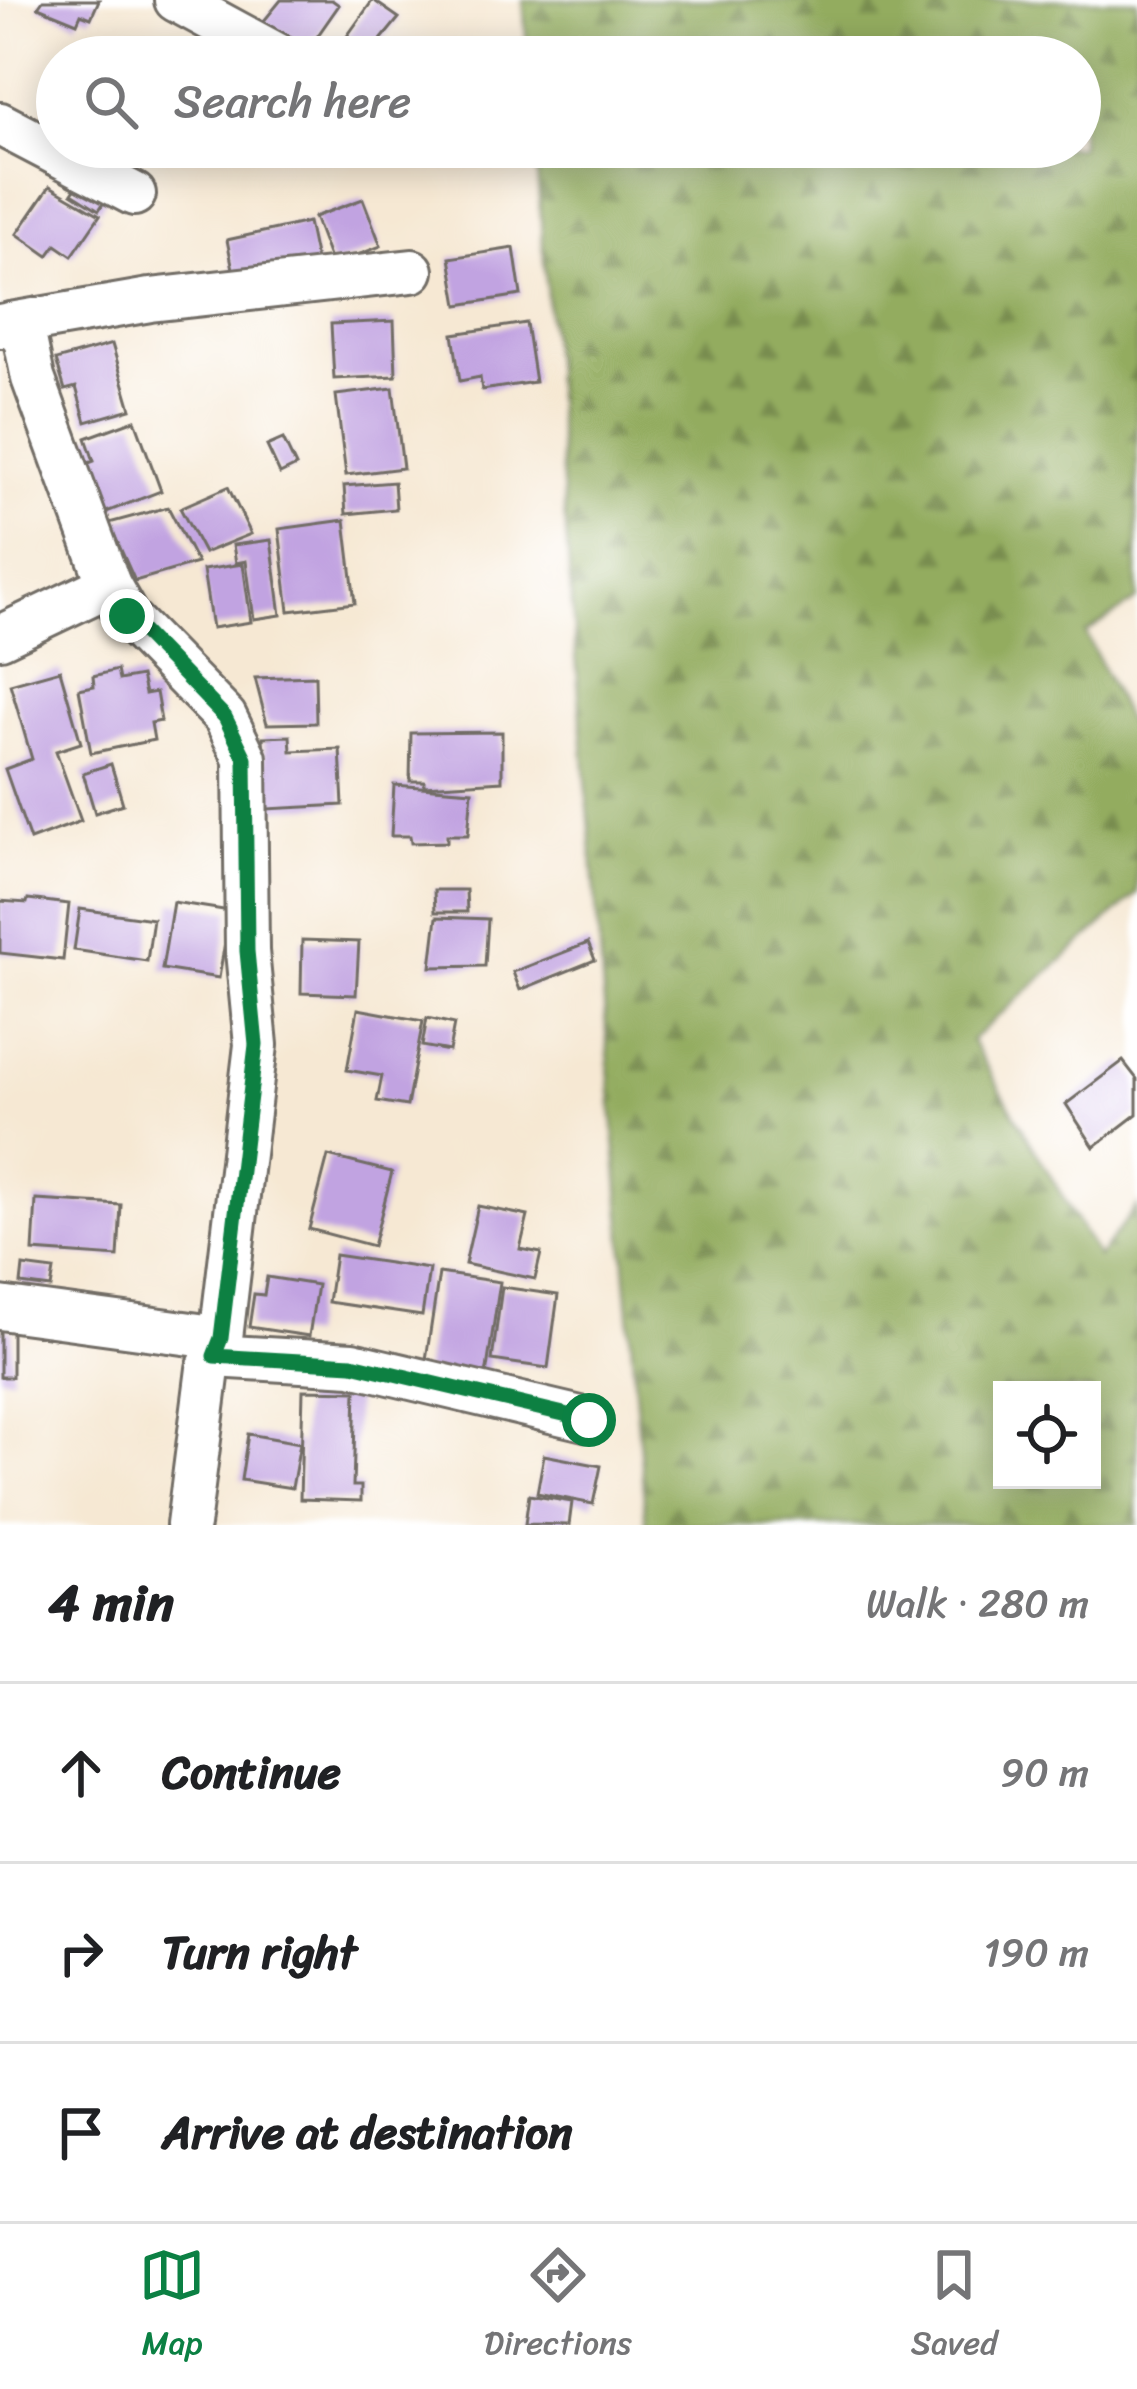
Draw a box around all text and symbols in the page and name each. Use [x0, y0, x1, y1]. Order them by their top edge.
search box [36, 36, 1101, 168]
text: Search here [174, 62, 411, 142]
icon: search [78, 69, 144, 135]
route end [100, 589, 154, 643]
map controls [993, 1381, 1101, 1489]
button: locate [993, 1381, 1101, 1489]
route start [562, 1393, 616, 1447]
text: 4 min [48, 1558, 174, 1648]
text: Walk · 280 m [866, 1569, 1089, 1638]
text: Continue [162, 1733, 341, 1813]
text: 90 m [1000, 1738, 1089, 1807]
icon: ahead [48, 1740, 114, 1806]
text: Turn right [162, 1913, 357, 1993]
text: 190 m [984, 1918, 1089, 1987]
icon: right [48, 1920, 114, 1986]
text: Arrive at destination [162, 2093, 572, 2173]
icon: arrive [48, 2100, 114, 2166]
tab: Map [139, 2242, 205, 2372]
tab: Directions [484, 2242, 632, 2372]
tab: Saved [911, 2242, 998, 2372]

